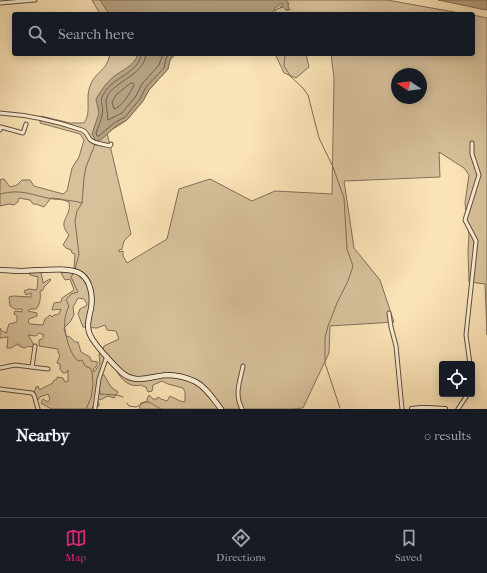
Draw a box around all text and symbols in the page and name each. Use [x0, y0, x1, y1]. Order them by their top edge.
search box [12, 12, 475, 56]
icon: search [26, 23, 48, 45]
text: Search here [58, 25, 134, 43]
north arrow [391, 68, 427, 104]
map controls [439, 361, 475, 397]
button: locate [439, 361, 475, 397]
text: Nearby [16, 425, 70, 445]
text: 0 results [424, 428, 471, 443]
tab: Map [65, 527, 87, 564]
tab: Directions [216, 527, 266, 564]
tab: Saved [395, 527, 422, 564]

